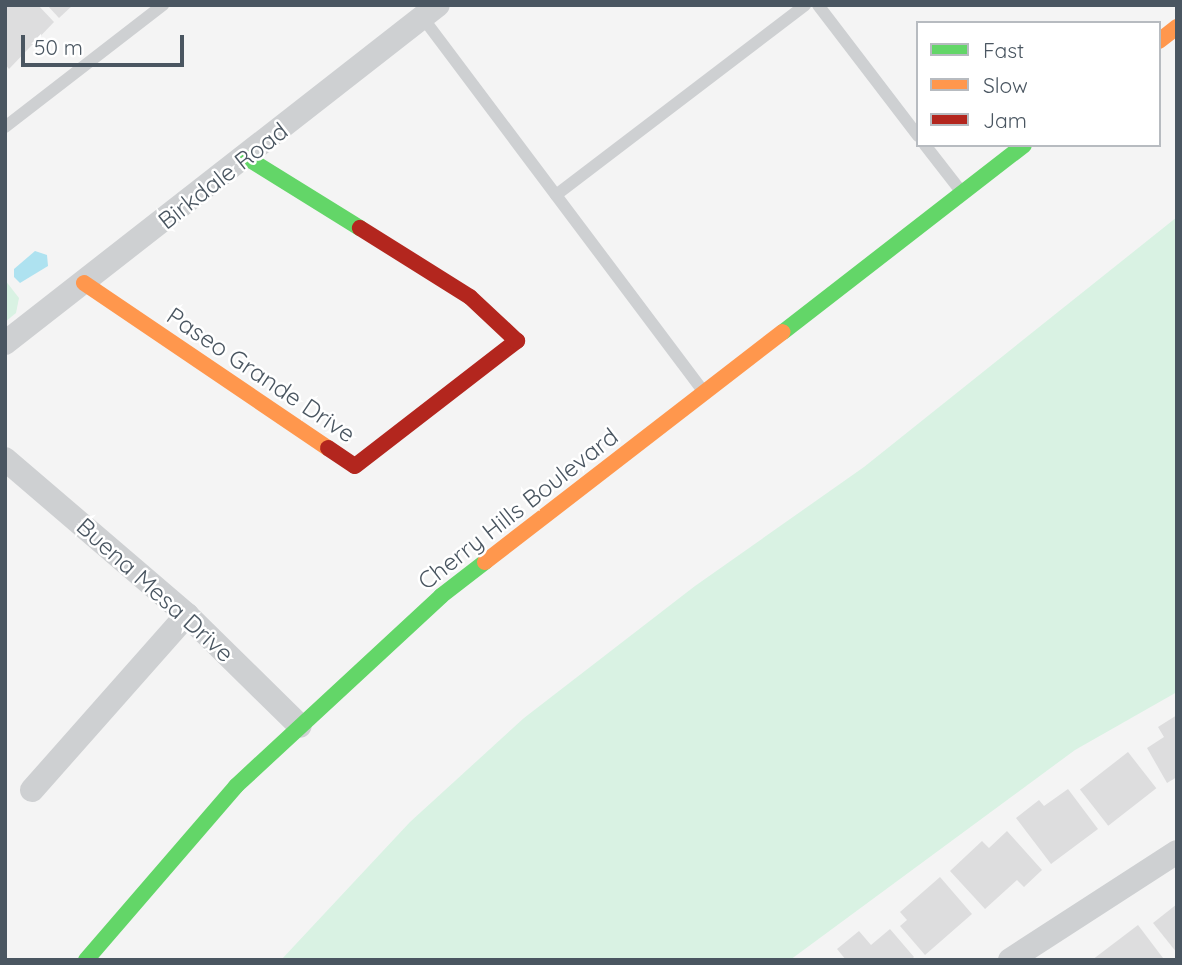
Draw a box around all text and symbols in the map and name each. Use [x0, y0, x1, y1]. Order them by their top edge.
scale bar [24, 21, 187, 65]
legend [916, 21, 1161, 147]
text: 50 m [34, 34, 83, 60]
text: Fast [983, 37, 1024, 63]
text: Slow [983, 72, 1028, 98]
text: Jam [983, 107, 1027, 133]
street label: Birkdale Road [153, 117, 293, 235]
street label: Paseo Grande Drive [161, 301, 361, 449]
street label: Cherry Hills Boulevard [412, 422, 624, 596]
street label: Buena Mesa Drive [70, 512, 240, 668]

